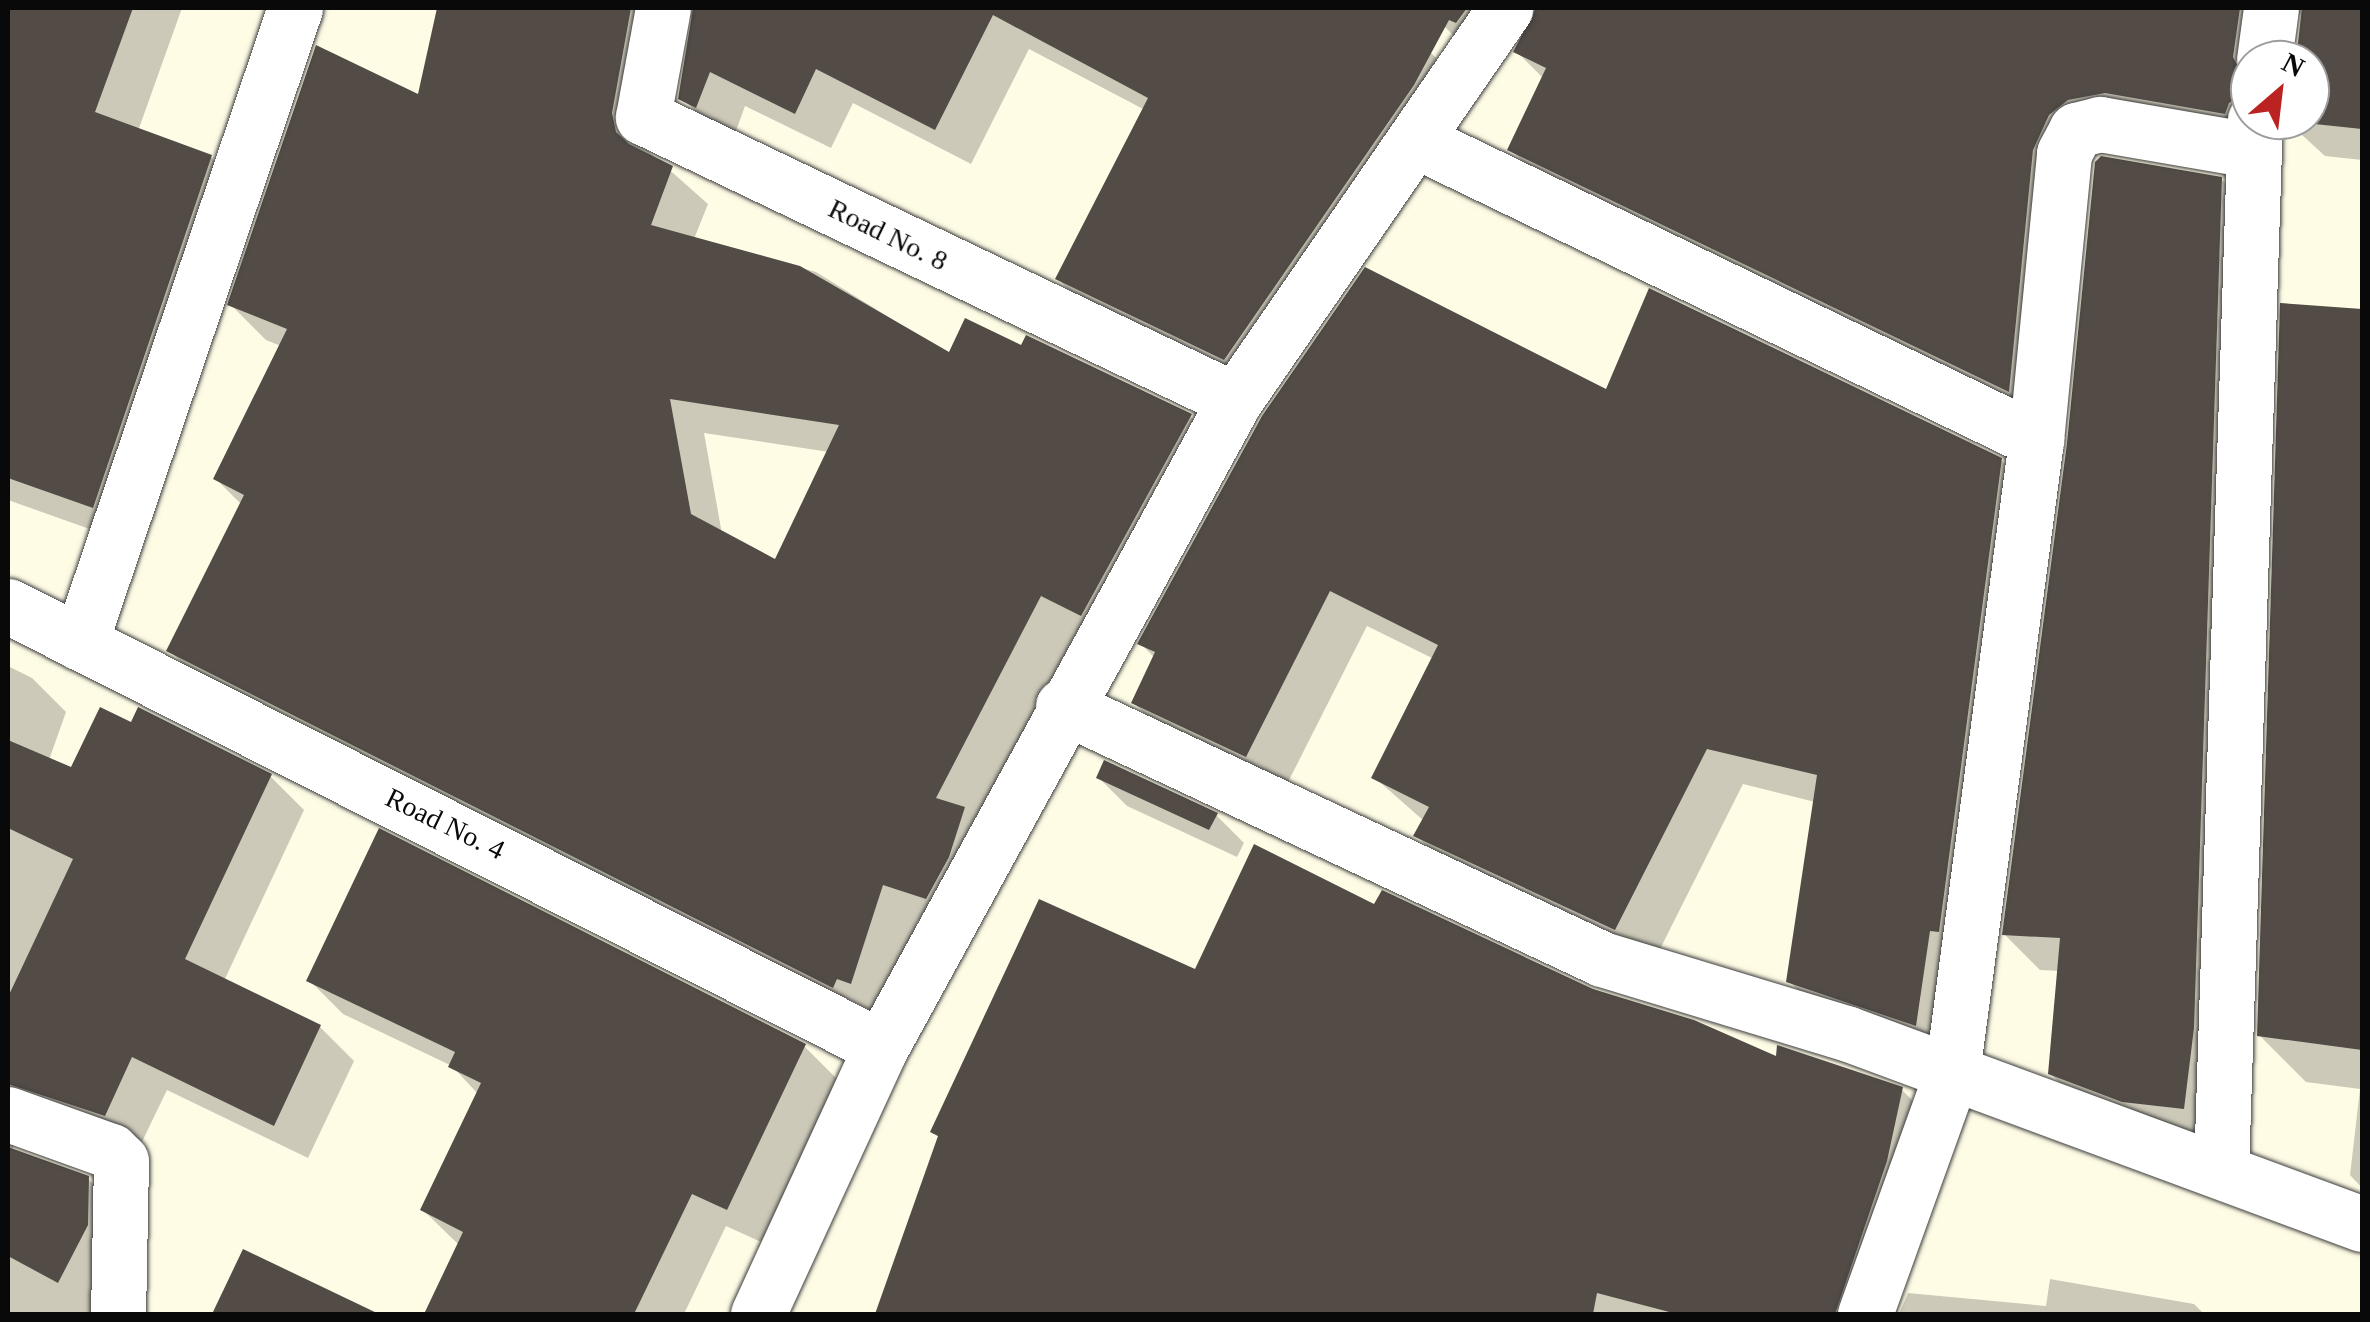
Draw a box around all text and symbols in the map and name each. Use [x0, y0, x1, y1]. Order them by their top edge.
north arrow [2230, 40, 2330, 140]
text: N [2277, 46, 2310, 83]
street label: Road No. 8 [816, 188, 960, 282]
street label: Road No. 4 [373, 777, 517, 871]

